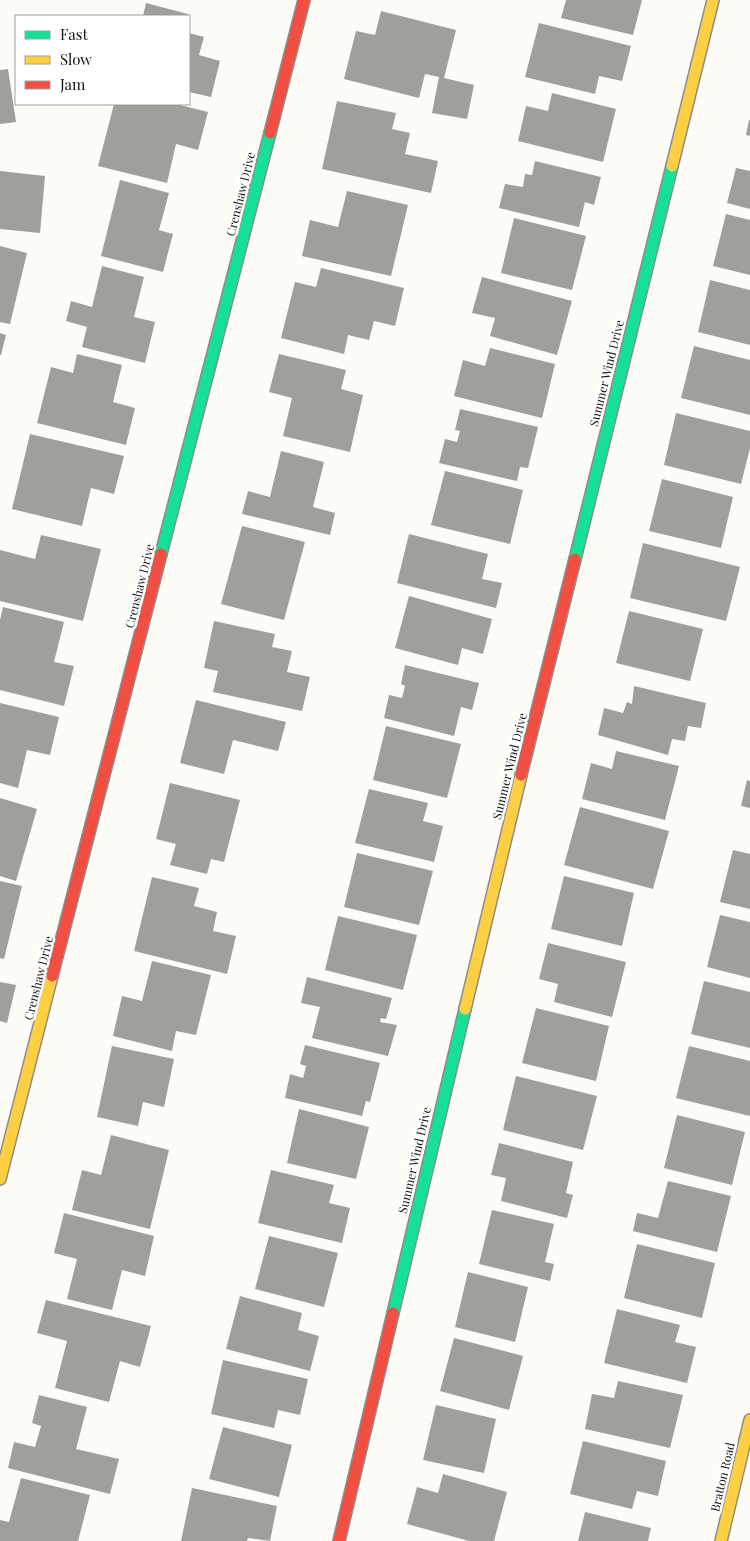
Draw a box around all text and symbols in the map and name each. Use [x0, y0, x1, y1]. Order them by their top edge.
legend [15, 15, 190, 105]
text: Fast [60, 24, 89, 44]
text: Slow [60, 49, 92, 69]
text: Jam [59, 74, 86, 94]
street label: Crenshaw Drive [222, 150, 258, 238]
street label: Summer Wind Drive [585, 318, 627, 428]
street label: Crenshaw Drive [121, 542, 157, 630]
street label: Summer Wind Drive [488, 711, 530, 821]
street label: Crenshaw Drive [20, 934, 56, 1022]
street label: Summer Wind Drive [394, 1105, 434, 1215]
street label: Bratton Road [706, 1441, 738, 1513]

